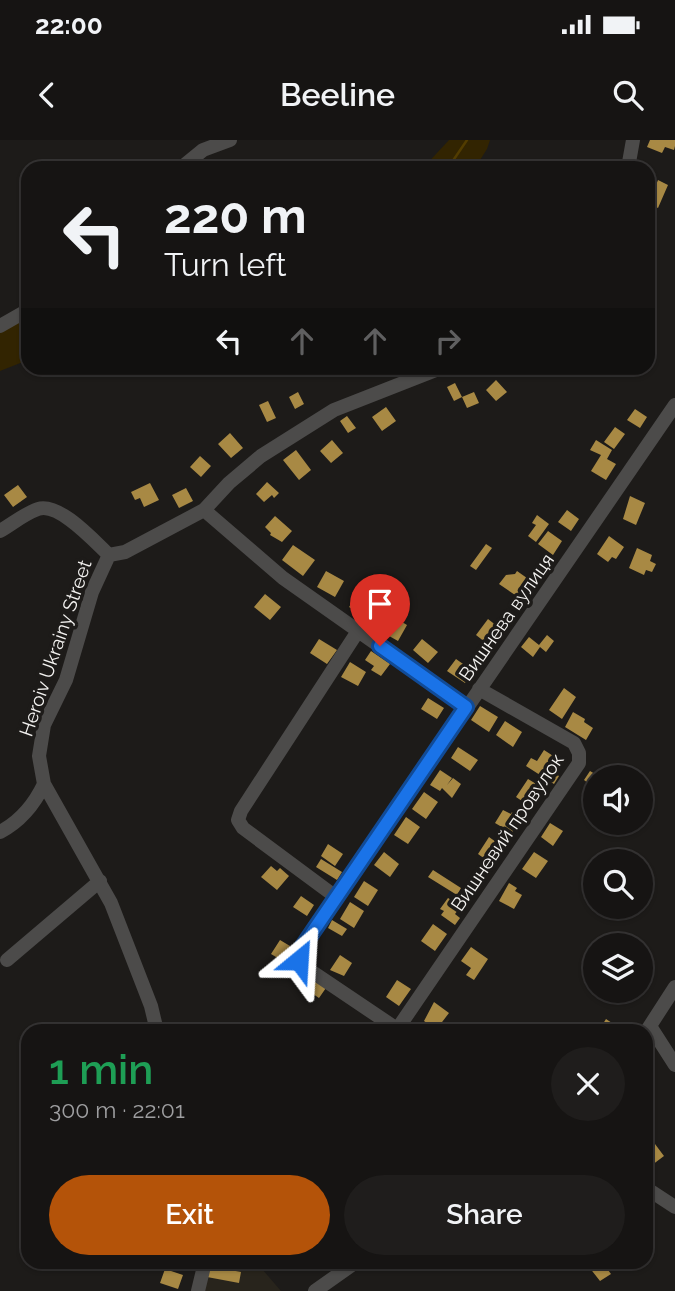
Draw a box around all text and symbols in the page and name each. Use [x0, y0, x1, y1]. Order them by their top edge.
text: 22:00 [35, 10, 103, 40]
icon: back [28, 76, 66, 114]
text: Beeline [280, 76, 395, 113]
icon: search [609, 76, 647, 114]
text: 220 m [164, 187, 307, 244]
icon: left [49, 189, 140, 280]
text: Turn left [164, 246, 286, 283]
icon: left [210, 322, 248, 360]
icon: ahead [283, 322, 321, 360]
icon: ahead [356, 322, 394, 360]
icon: right [429, 322, 467, 360]
street label: Вишнева вулиця [454, 549, 558, 685]
street label: Heroiv Ukrainy Street [14, 556, 96, 739]
pin [350, 574, 410, 646]
icon: arrive [361, 585, 399, 623]
street label: Вишневий провулок [446, 749, 568, 915]
map controls [583, 765, 653, 1003]
button: sound [583, 765, 653, 835]
button: search [583, 849, 653, 919]
position arrow [262, 923, 336, 997]
button: layers [583, 933, 653, 1003]
text: 1 min [49, 1045, 153, 1094]
button: close [551, 1047, 625, 1121]
text: 300 m · 22:01 [49, 1096, 185, 1123]
button: Exit [49, 1175, 330, 1255]
button: Share [344, 1175, 625, 1255]

